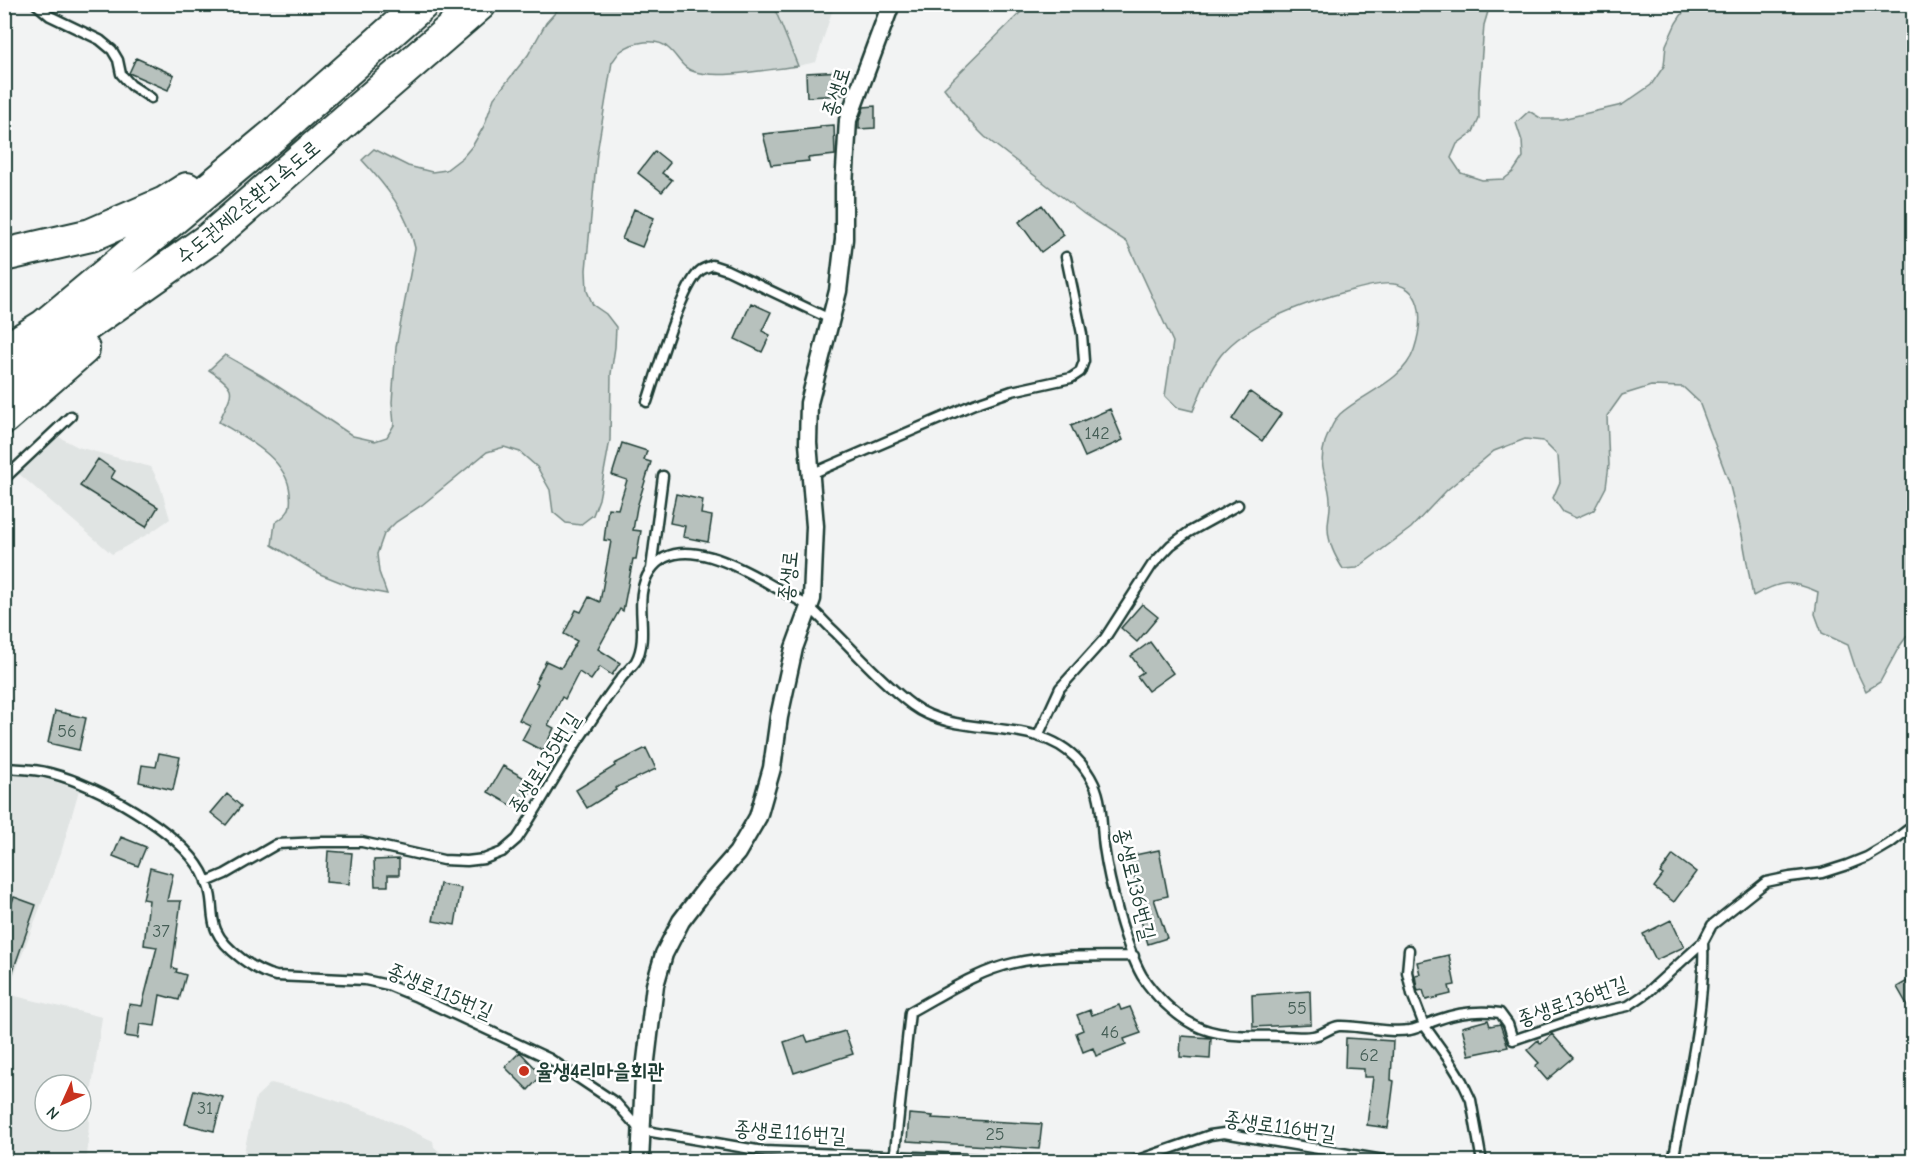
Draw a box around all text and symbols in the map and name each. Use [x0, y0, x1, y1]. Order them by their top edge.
street label: 종생로 [817, 64, 855, 120]
street label: 수도권제2순환고속도로 [171, 135, 325, 269]
house number: 142 [1084, 423, 1110, 444]
street label: 종생로 [773, 550, 803, 602]
street label: 종생로135번길 [503, 708, 585, 818]
house number: 56 [57, 721, 77, 742]
street label: 종생로136번길 [1109, 825, 1161, 943]
house number: 37 [152, 921, 170, 942]
street label: 종생로115번길 [384, 958, 497, 1024]
street label: 종생로136번길 [1514, 971, 1630, 1031]
house number: 55 [1287, 998, 1307, 1019]
house number: 46 [1101, 1022, 1119, 1043]
house number: 62 [1359, 1045, 1379, 1066]
place label: 율생4리마을회관 [536, 1059, 664, 1083]
marker: 율생4리마을회관 [517, 1064, 531, 1078]
north arrow [33, 1073, 93, 1133]
house number: 31 [197, 1098, 213, 1119]
text: N [43, 1103, 63, 1123]
street label: 종생로116번길 [1223, 1106, 1337, 1146]
street label: 종생로116번길 [733, 1116, 847, 1148]
house number: 25 [985, 1124, 1005, 1145]

